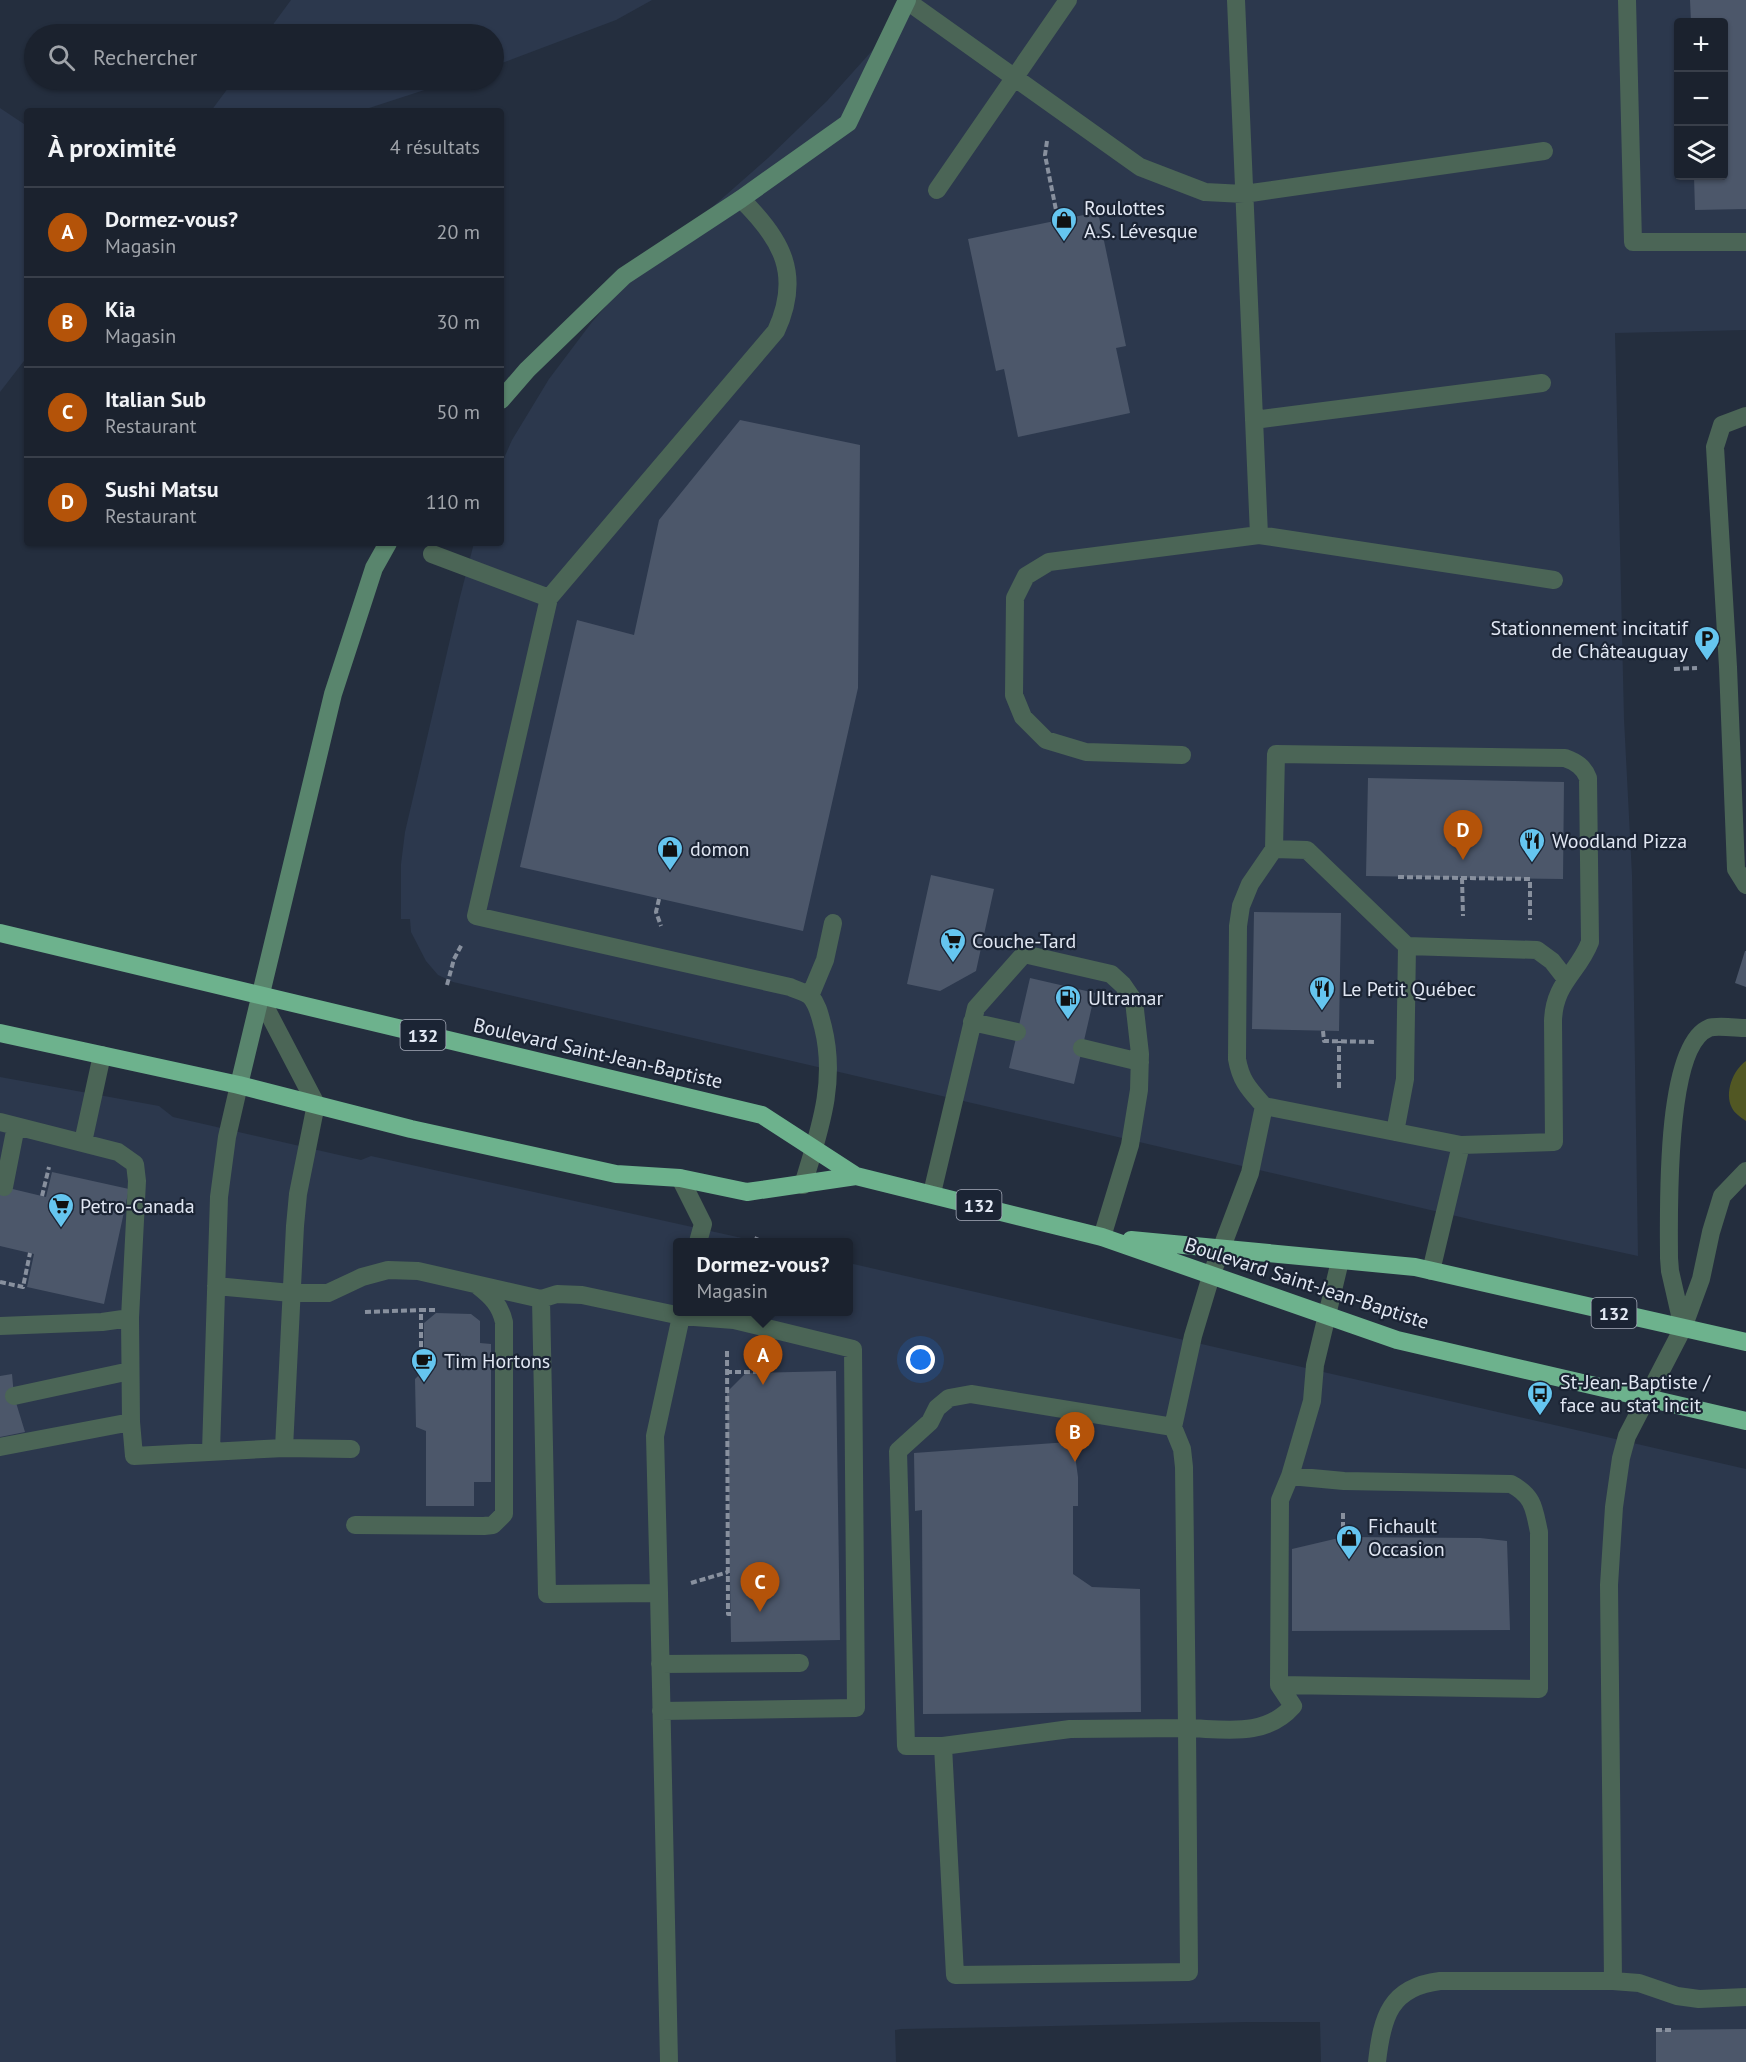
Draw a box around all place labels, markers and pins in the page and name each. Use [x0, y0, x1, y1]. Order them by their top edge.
place label: Roulottes A.S. Lévesque [1084, 195, 1198, 244]
shop icon: Roulottes A.S. Lévesque [1049, 205, 1079, 243]
place label: Stationnement incitatif de Châteauguay [1490, 615, 1690, 664]
parking icon: Stationnement incitatif de Châteauguay [1692, 624, 1722, 662]
pin: D [1444, 810, 1482, 860]
restaurant icon: Woodland Pizza [1517, 826, 1547, 864]
place label: Woodland Pizza [1552, 828, 1687, 854]
shop icon: domon [655, 834, 685, 872]
place label: domon [690, 836, 749, 862]
supermarket icon: Couche-Tard [938, 926, 968, 964]
place label: Couche-Tard [972, 928, 1076, 954]
restaurant icon: Le Petit Québec [1307, 974, 1337, 1012]
place label: Le Petit Québec [1342, 976, 1476, 1002]
fuel station icon: Ultramar [1053, 983, 1083, 1021]
place label: Ultramar [1088, 985, 1164, 1011]
supermarket icon: Petro-Canada [46, 1191, 76, 1229]
place label: Petro-Canada [80, 1193, 195, 1219]
pin: A [744, 1336, 783, 1385]
cafe icon: Tim Hortons [409, 1346, 439, 1384]
place label: Tim Hortons [444, 1348, 550, 1374]
place label: St-Jean-Baptiste / face au stat incit [1560, 1369, 1711, 1418]
bus stop icon: St-Jean-Baptiste / face au stat incit [1525, 1379, 1555, 1417]
pin: B [1056, 1412, 1094, 1462]
place label: Fichault Occasion [1368, 1513, 1445, 1562]
shop icon: Fichault Occasion [1334, 1523, 1364, 1561]
pin: C [740, 1562, 780, 1612]

